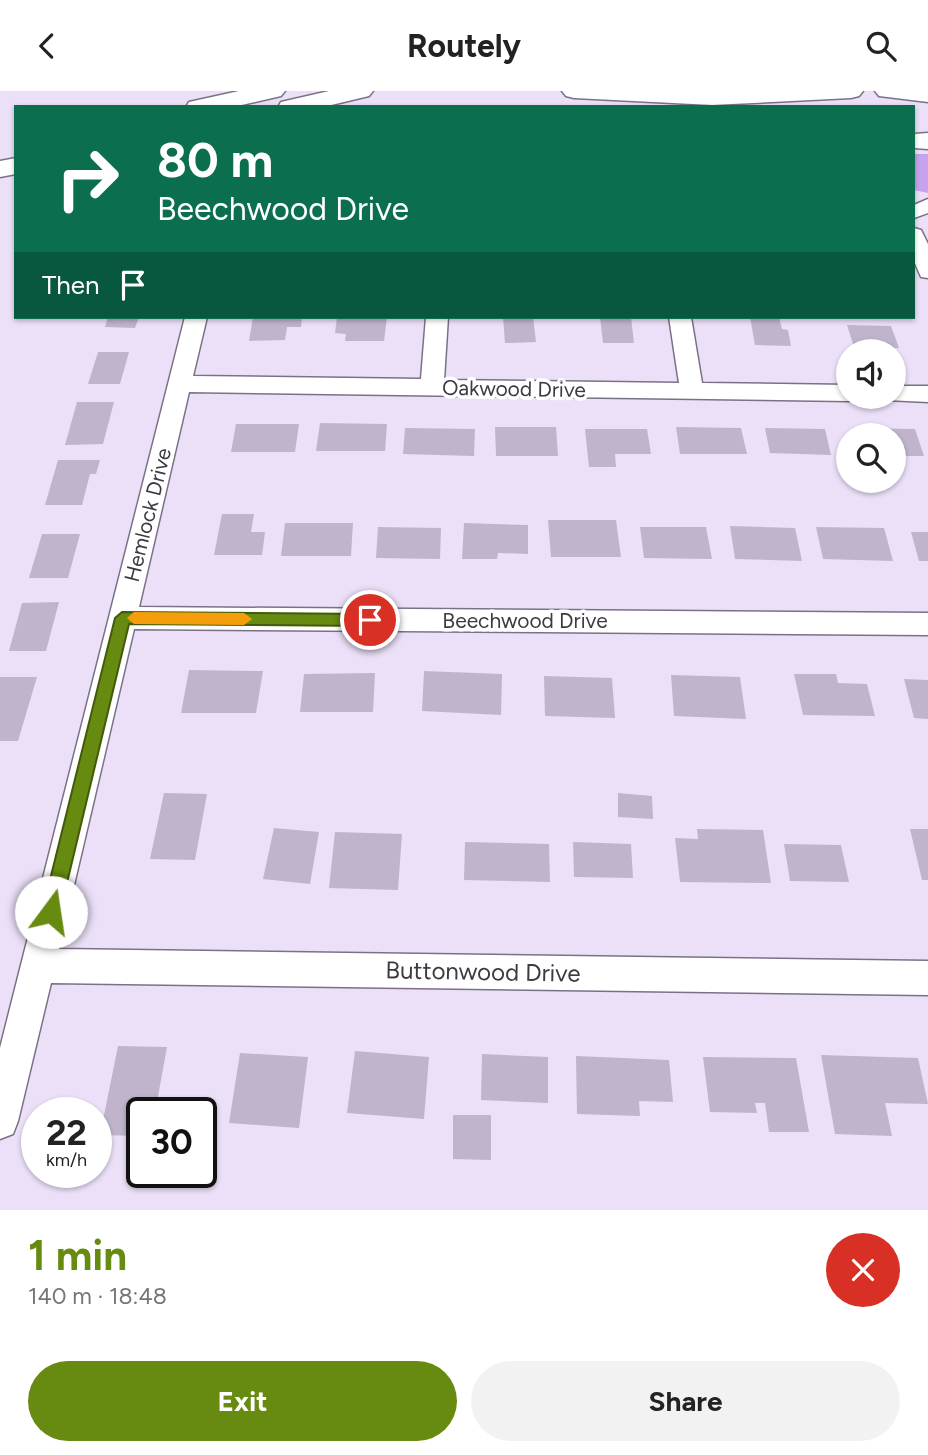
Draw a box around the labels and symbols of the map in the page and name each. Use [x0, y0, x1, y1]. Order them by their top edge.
street label: Oakwood Drive [442, 375, 586, 402]
street label: Hemlock Drive [119, 445, 176, 584]
pin [340, 590, 400, 650]
street label: Beechwood Drive [442, 608, 608, 633]
position arrow [14, 875, 88, 949]
street label: Buttonwood Drive [385, 955, 581, 988]
speed limit sign: 30 [126, 1097, 217, 1188]

